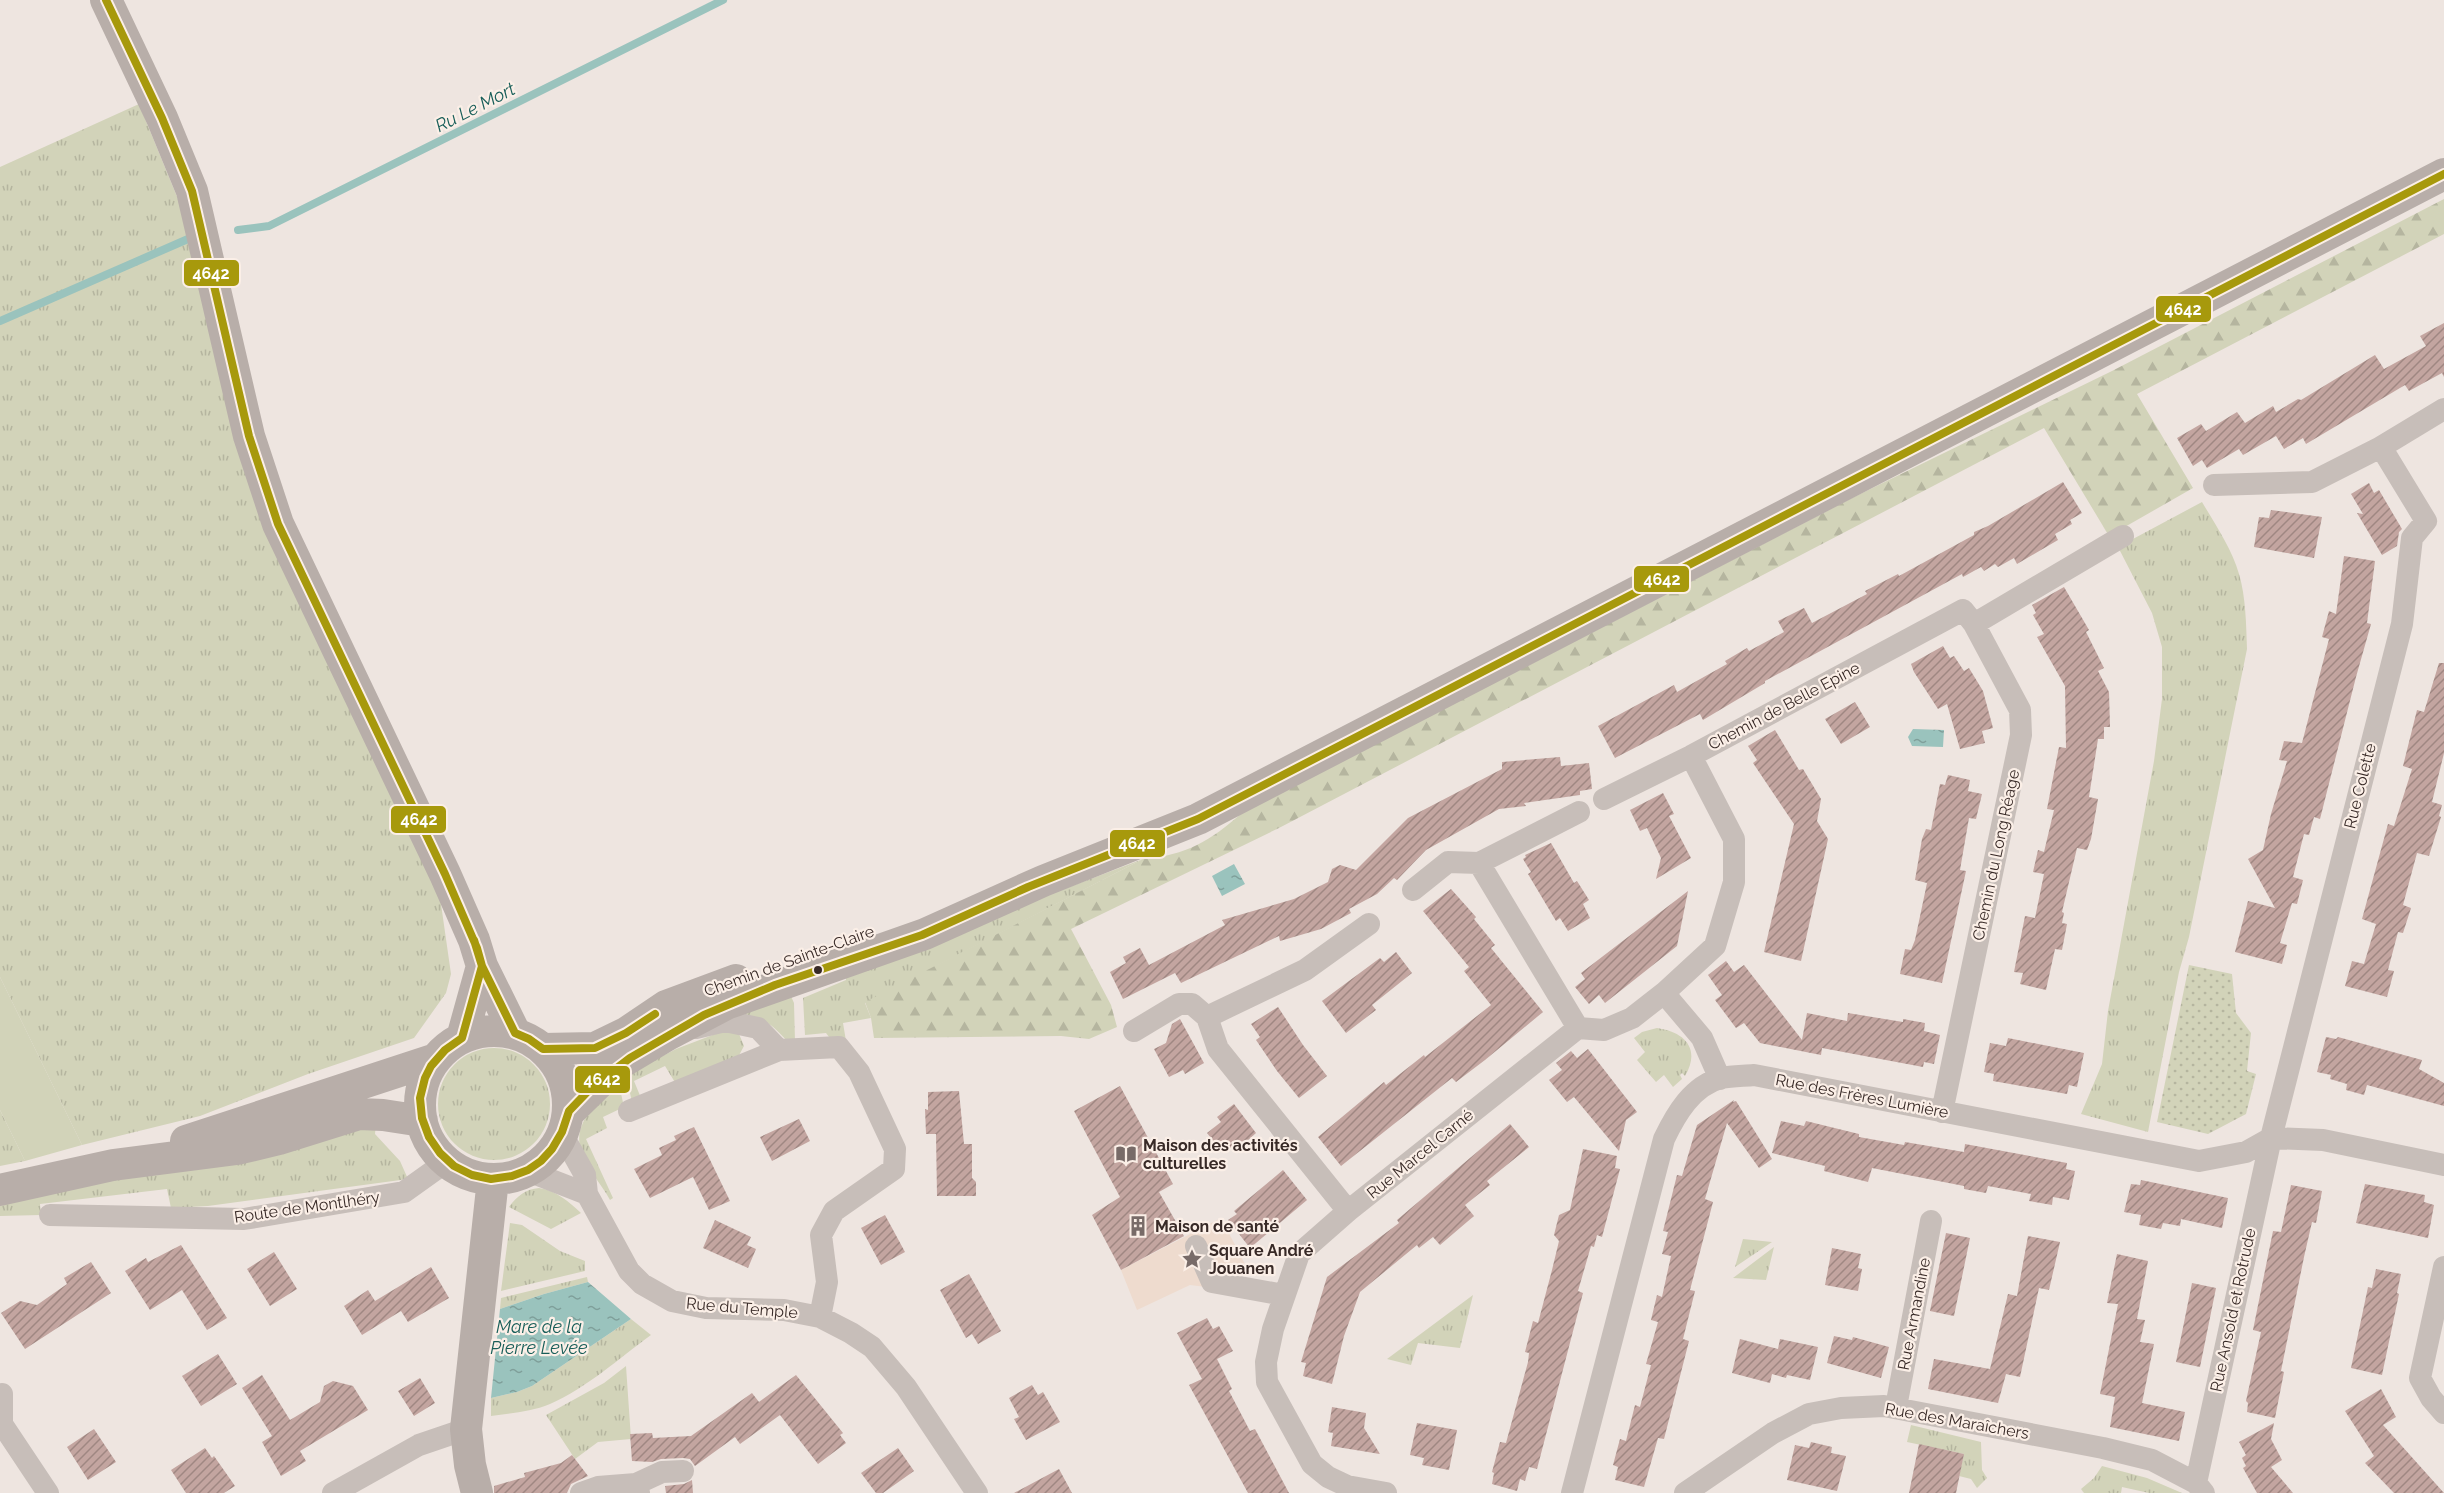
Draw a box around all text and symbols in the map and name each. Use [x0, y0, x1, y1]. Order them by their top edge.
water label: Ru Le Mort [432, 78, 519, 136]
line badge: 4642 [183, 259, 240, 287]
text: 4642 [192, 264, 230, 283]
line badge: 4642 [2155, 295, 2212, 323]
text: 4642 [2164, 300, 2202, 319]
line badge: 4642 [1633, 565, 1690, 593]
text: 4642 [1643, 570, 1681, 589]
street label: Chemin de Belle Epine [1705, 658, 1863, 754]
street label: Rue Colette [2340, 741, 2380, 831]
street label: Chemin du Long Réage [1969, 768, 2023, 942]
line badge: 4642 [390, 805, 447, 834]
text: 4642 [400, 810, 438, 829]
line badge: 4642 [1109, 829, 1166, 858]
text: 4642 [1118, 834, 1156, 853]
street label: Chemin de Sainte-Claire [701, 921, 877, 1001]
unlabelled marker [812, 964, 824, 976]
line badge: 4642 [574, 1065, 631, 1094]
text: 4642 [583, 1070, 621, 1089]
street label: Rue des Frères Lumière [1774, 1070, 1950, 1122]
street label: Rue Marcel Carné [1363, 1105, 1477, 1203]
place label: Maison des activités culturelles [1143, 1136, 1298, 1173]
library icon: Maison des activités culturelles [1114, 1142, 1138, 1166]
street label: Route de Montlhéry [233, 1187, 381, 1227]
building icon: Maison de santé [1126, 1214, 1150, 1238]
place label: Maison de santé [1155, 1217, 1280, 1236]
street label: Rue Ansold et Rotrude [2206, 1226, 2260, 1394]
place label: Square André Jouanen [1209, 1241, 1314, 1278]
place icon: Square André Jouanen [1180, 1247, 1204, 1271]
street label: Rue Armandine [1894, 1256, 1934, 1372]
street label: Rue du Temple [685, 1294, 799, 1322]
water label: Mare de la Pierre Levée [490, 1316, 588, 1358]
street label: Rue des Maraîchers [1884, 1399, 2031, 1443]

